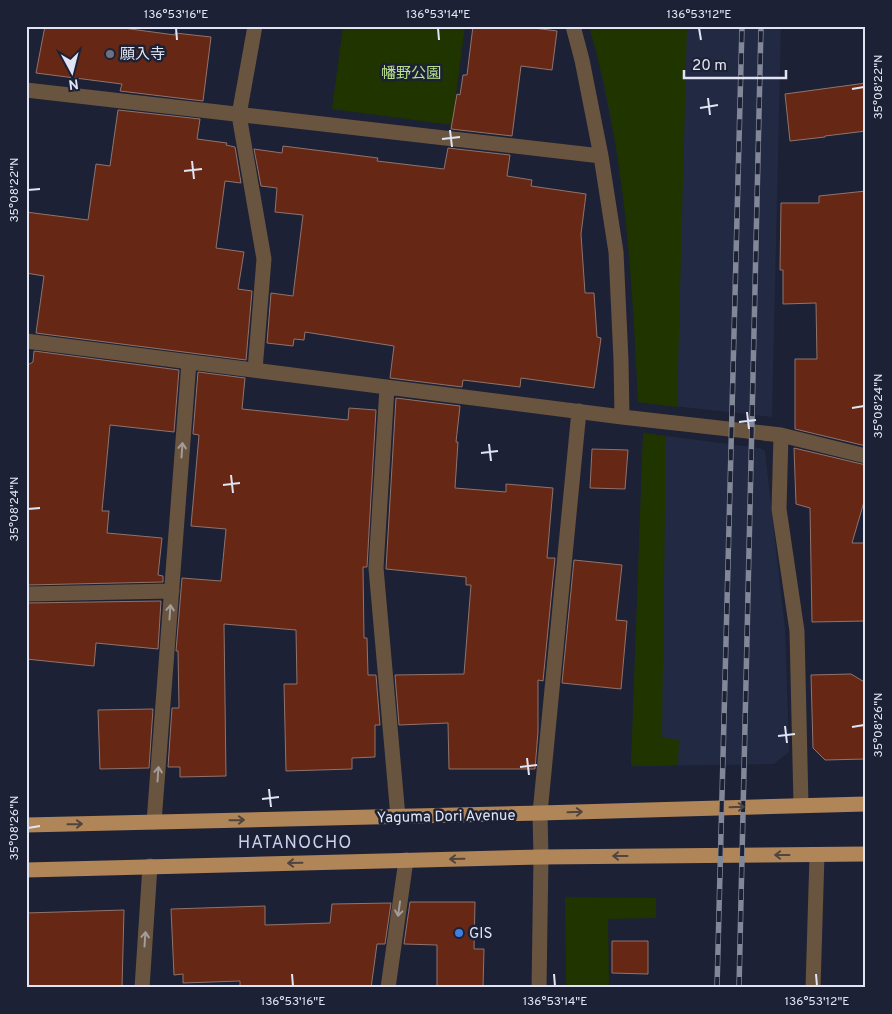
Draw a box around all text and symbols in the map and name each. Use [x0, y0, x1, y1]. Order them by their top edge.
text: 136°53'16"E [144, 7, 208, 23]
text: 136°53'14"E [406, 7, 470, 23]
text: 136°53'12"E [667, 7, 731, 23]
place label: 願入寺 [120, 46, 165, 65]
north arrow [48, 48, 98, 98]
marker: 願入寺 [104, 48, 116, 60]
scale bar [684, 48, 787, 80]
text: 35°08'22"N [871, 54, 887, 120]
text: 20 m [692, 57, 727, 76]
park label: 幡野公園 [381, 65, 441, 84]
text: N [67, 74, 79, 92]
text: 35°08'22"N [7, 157, 23, 223]
text: 35°08'24"N [871, 373, 887, 439]
one-way arrow [178, 442, 187, 458]
text: 35°08'24"N [7, 476, 23, 542]
one-way arrow [165, 604, 175, 620]
text: 35°08'26"N [871, 692, 887, 758]
one-way arrow [153, 766, 162, 782]
text: 35°08'26"N [7, 795, 23, 861]
one-way arrow [729, 803, 745, 812]
street label: Yaguma Dori Avenue [376, 807, 516, 828]
one-way arrow [567, 808, 583, 817]
one-way arrow [229, 816, 245, 825]
one-way arrow [66, 819, 83, 829]
district label: HATANOCHO [238, 832, 352, 855]
one-way arrow [774, 850, 790, 860]
one-way arrow [612, 851, 628, 861]
one-way arrow [449, 854, 466, 864]
one-way arrow [287, 858, 303, 868]
one-way arrow [394, 900, 404, 916]
place label: GIS [469, 925, 493, 944]
marker: GIS [453, 927, 465, 939]
one-way arrow [141, 931, 150, 947]
text: 136°53'16"E [261, 994, 325, 1010]
text: 136°53'14"E [523, 994, 587, 1010]
text: 136°53'12"E [785, 994, 849, 1010]

